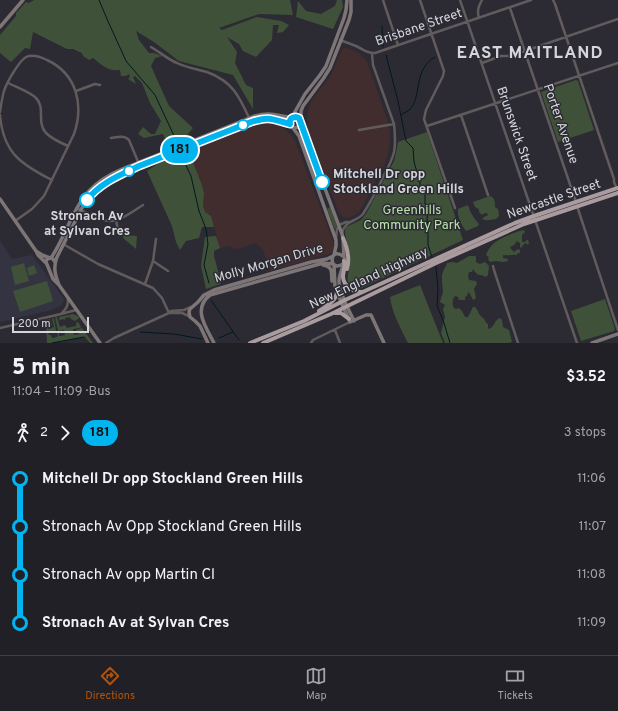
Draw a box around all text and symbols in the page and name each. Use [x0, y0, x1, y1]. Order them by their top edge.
street label: Brisbane Street [373, 6, 465, 50]
district label: EAST MAITLAND [456, 43, 604, 65]
street label: Porter Avenue [539, 82, 581, 166]
street label: Brunswick Street [492, 85, 540, 183]
unlabelled marker [237, 119, 249, 131]
line badge: 181 [157, 137, 203, 163]
text: 181 [170, 141, 190, 158]
unlabelled marker [123, 165, 135, 177]
place label: Mitchell Dr opp Stockland Green Hills [333, 167, 464, 198]
marker: Mitchell Dr opp Stockland Green Hills [314, 174, 330, 190]
street label: Newcastle Street [505, 176, 603, 224]
marker: Stronach Av at Sylvan Cres [79, 192, 95, 208]
park label: Greenhills Community Park [363, 203, 461, 234]
place label: Stronach Av at Sylvan Cres [44, 209, 130, 240]
street label: Molly Morgan Drive [213, 241, 325, 287]
street label: New England Highway [307, 244, 431, 314]
scale bar [12, 315, 89, 334]
text: 200 m [18, 317, 51, 331]
text: 5 min [12, 355, 70, 382]
text: $3.52 [566, 368, 606, 387]
text: 11:04 – 11:09 · Bus [12, 384, 111, 400]
icon: walk [12, 422, 34, 444]
icon: forward [54, 422, 76, 444]
text: 181 [90, 424, 110, 441]
text: 2 [40, 425, 48, 441]
text: 3 stops [564, 425, 606, 441]
text: Mitchell Dr opp Stockland Green Hills [42, 470, 303, 489]
text: 11:06 [577, 471, 606, 487]
text: Stronach Av Opp Stockland Green Hills [42, 518, 302, 537]
text: 11:07 [579, 519, 606, 535]
text: Stronach Av opp Martin Cl [42, 566, 215, 585]
text: 11:08 [577, 567, 606, 583]
text: Stronach Av at Sylvan Cres [42, 614, 229, 633]
text: 11:09 [577, 615, 606, 631]
tab: Directions [85, 665, 135, 703]
tab: Map [305, 665, 327, 703]
tab: Tickets [498, 665, 533, 703]

